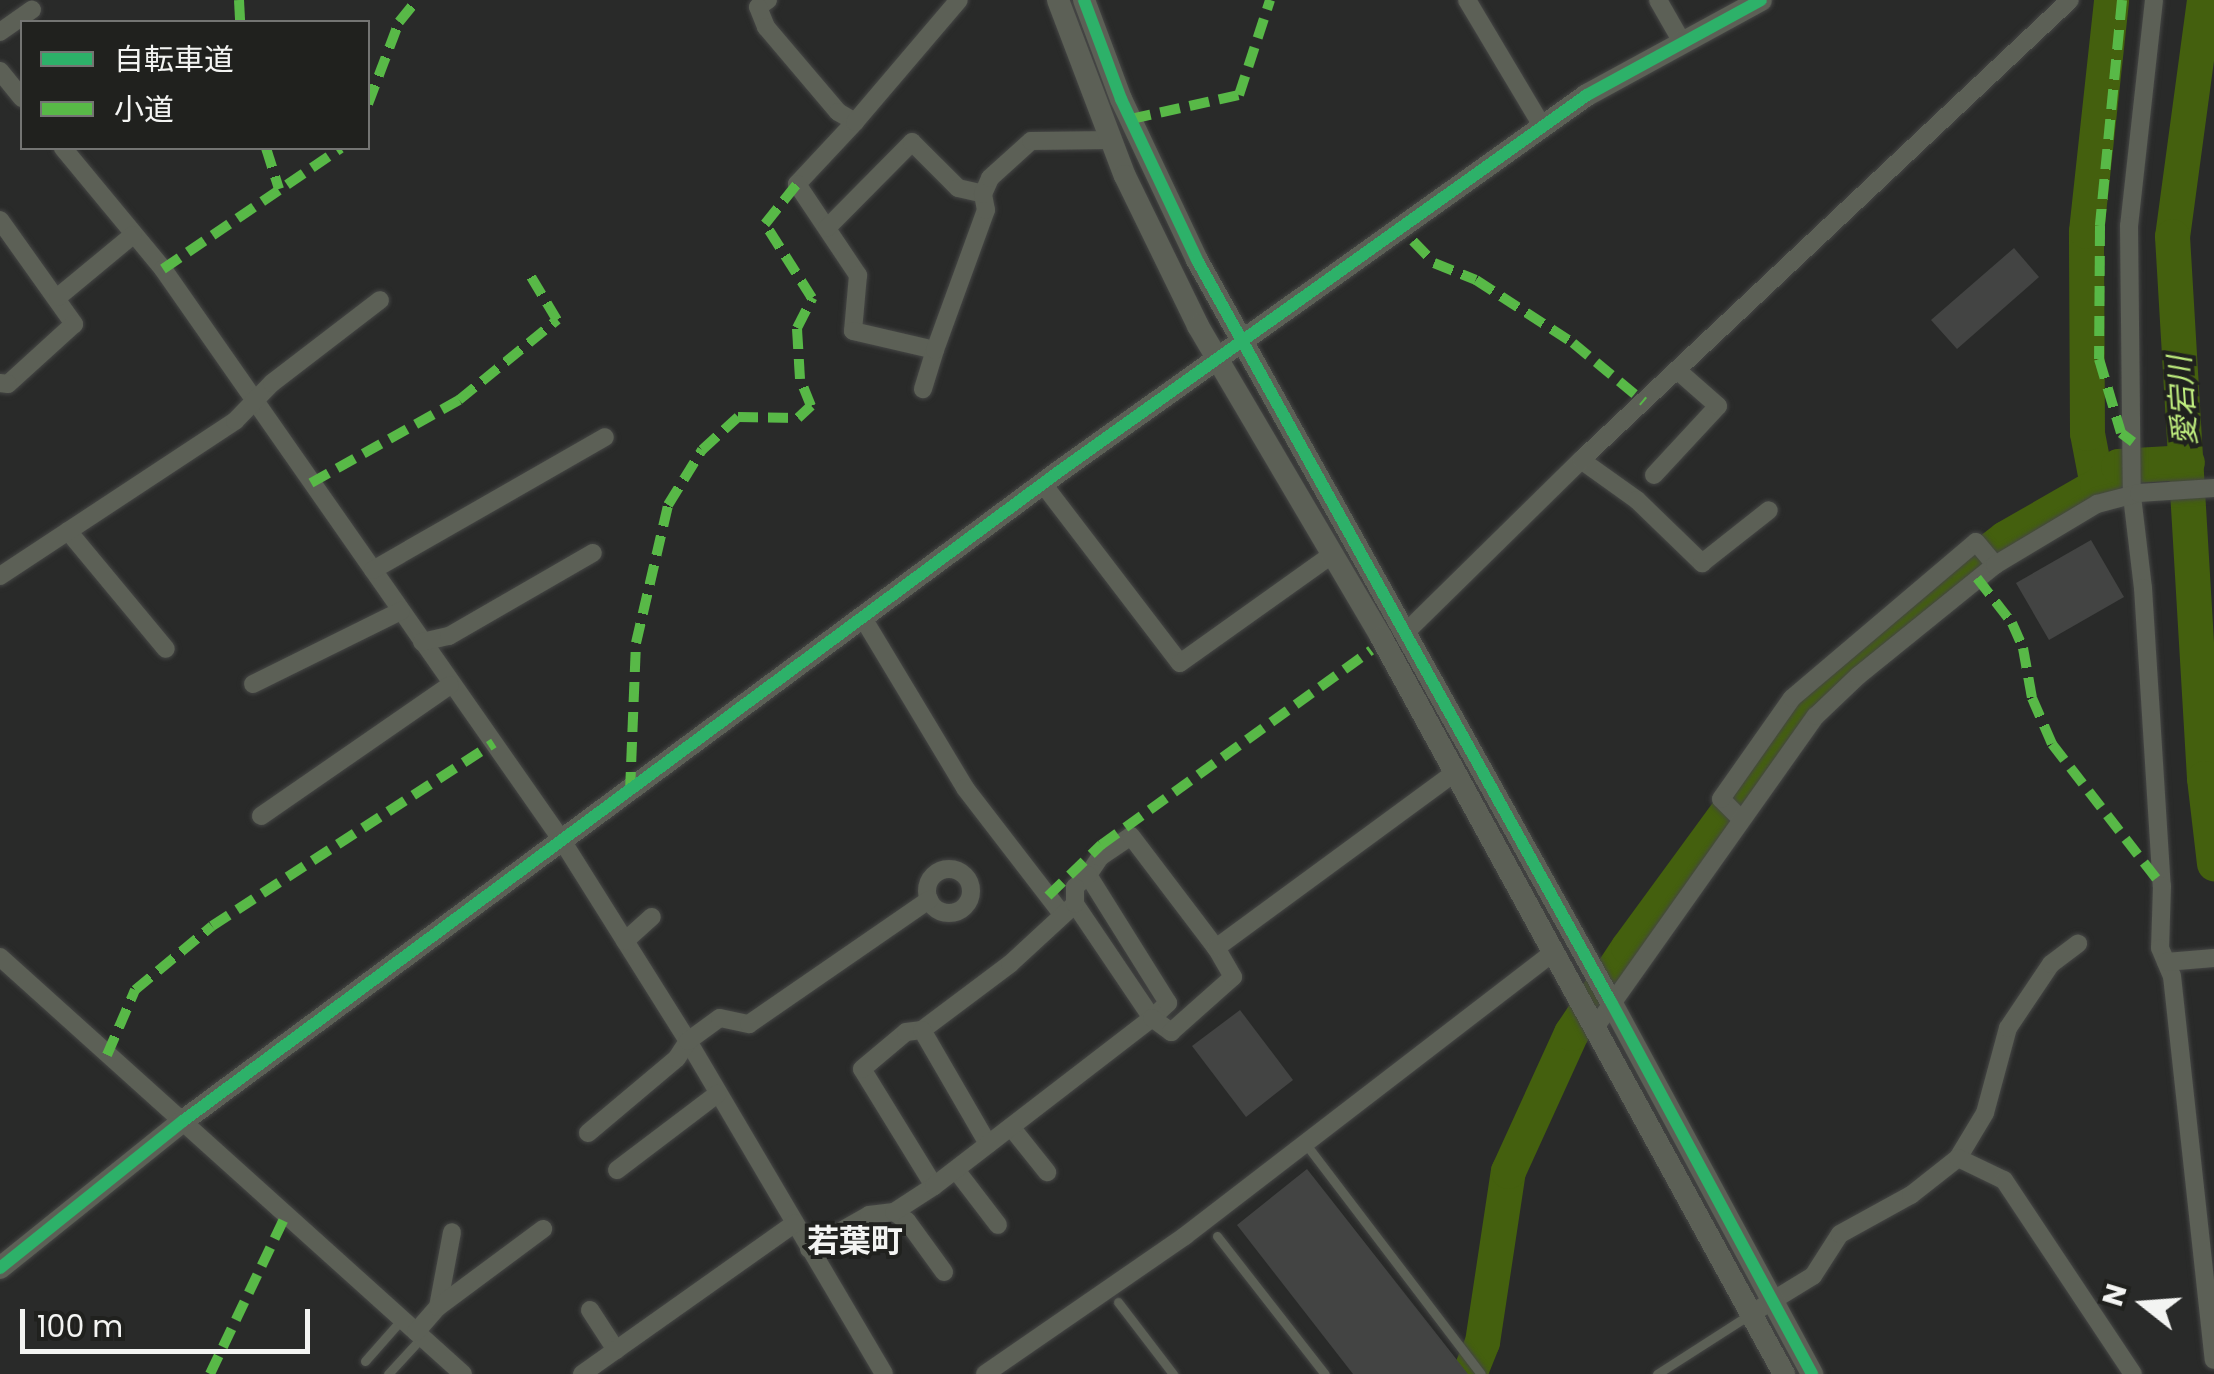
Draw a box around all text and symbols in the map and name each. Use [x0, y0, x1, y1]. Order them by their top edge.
legend [20, 20, 370, 150]
text: 自転車道 [114, 38, 234, 81]
text: 小道 [114, 88, 174, 131]
water label: 愛宕川 [2162, 355, 2204, 447]
district label: 若葉町 [807, 1222, 903, 1260]
north arrow [2094, 1254, 2194, 1354]
text: N [2093, 1279, 2137, 1311]
scale bar [25, 1289, 315, 1351]
text: 100 m [37, 1305, 123, 1348]

